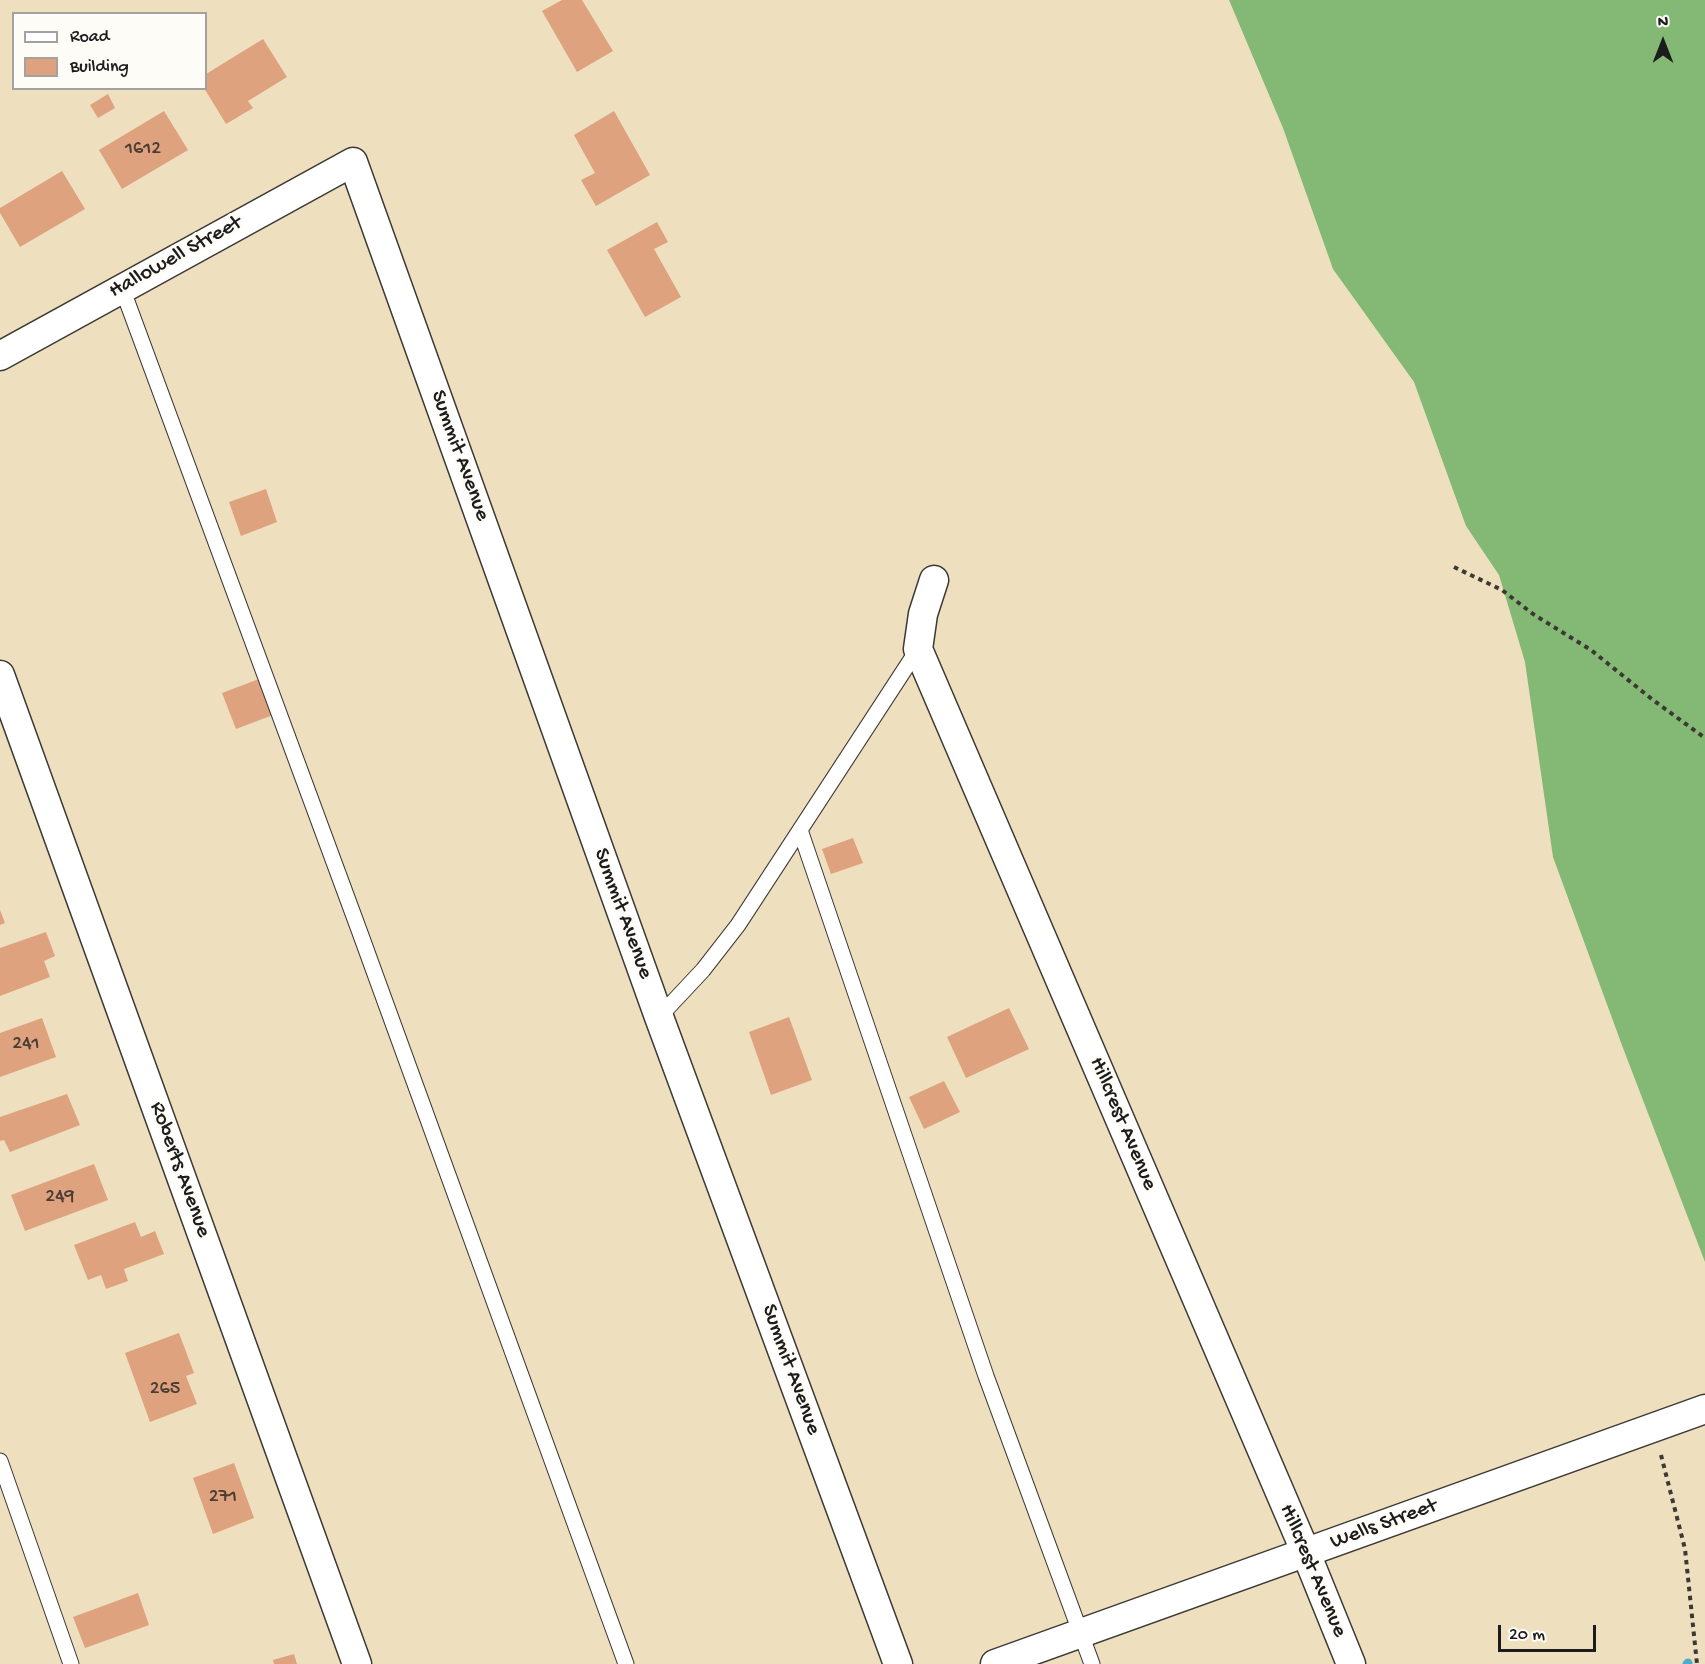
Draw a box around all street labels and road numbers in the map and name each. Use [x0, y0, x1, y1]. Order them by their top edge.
street label: Hallowell Street [105, 211, 247, 305]
street label: Summit Avenue [423, 387, 495, 525]
street label: Summit Avenue [586, 845, 658, 983]
street label: Hillcrest Avenue [1082, 1053, 1162, 1195]
street label: Roberts Avenue [142, 1099, 216, 1241]
street label: Summit Avenue [754, 1301, 826, 1439]
street label: Wells Street [1327, 1493, 1441, 1557]
street label: Hillcrest Avenue [1272, 1500, 1352, 1642]

